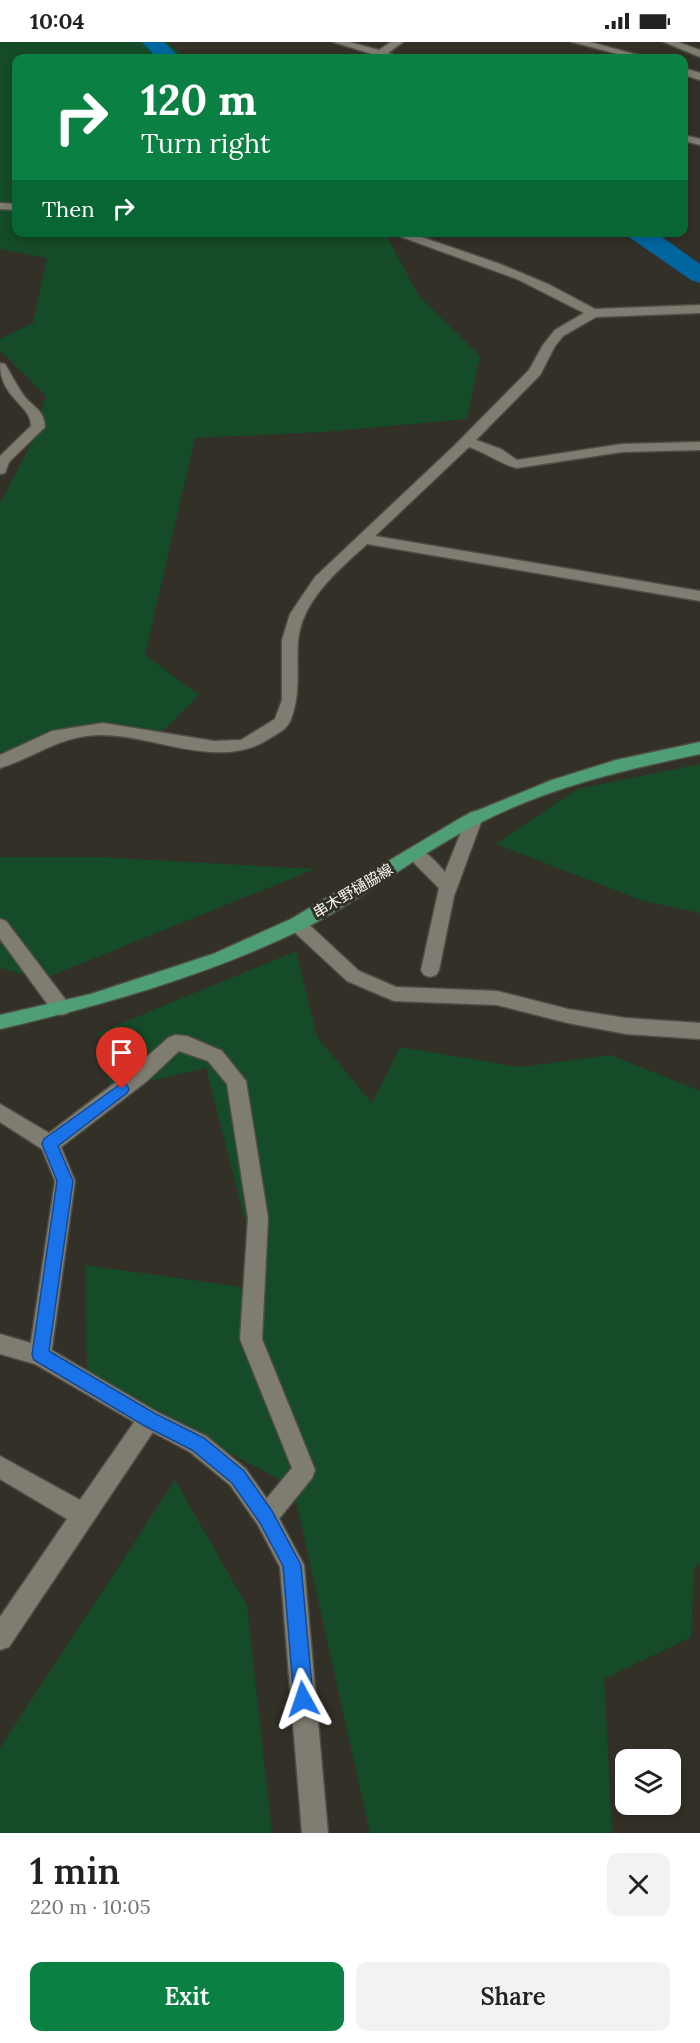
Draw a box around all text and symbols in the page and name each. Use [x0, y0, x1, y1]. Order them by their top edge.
text: 10:04 [30, 7, 84, 35]
text: 120 m [141, 73, 257, 127]
icon: right [42, 78, 120, 156]
text: Turn right [141, 126, 270, 160]
icon: right [107, 192, 140, 225]
text: Then [42, 195, 95, 223]
street label: 串木野樋脇線 [309, 859, 396, 922]
pin [96, 1027, 147, 1089]
icon: arrive [105, 1036, 138, 1069]
position arrow [271, 1667, 335, 1731]
map controls [615, 1749, 681, 1815]
button: layers [615, 1749, 681, 1815]
text: 1 min [30, 1848, 120, 1894]
button: close [607, 1853, 670, 1916]
text: 220 m · 10:05 [30, 1894, 151, 1919]
button: Exit [30, 1962, 344, 2031]
button: Share [356, 1962, 670, 2031]

